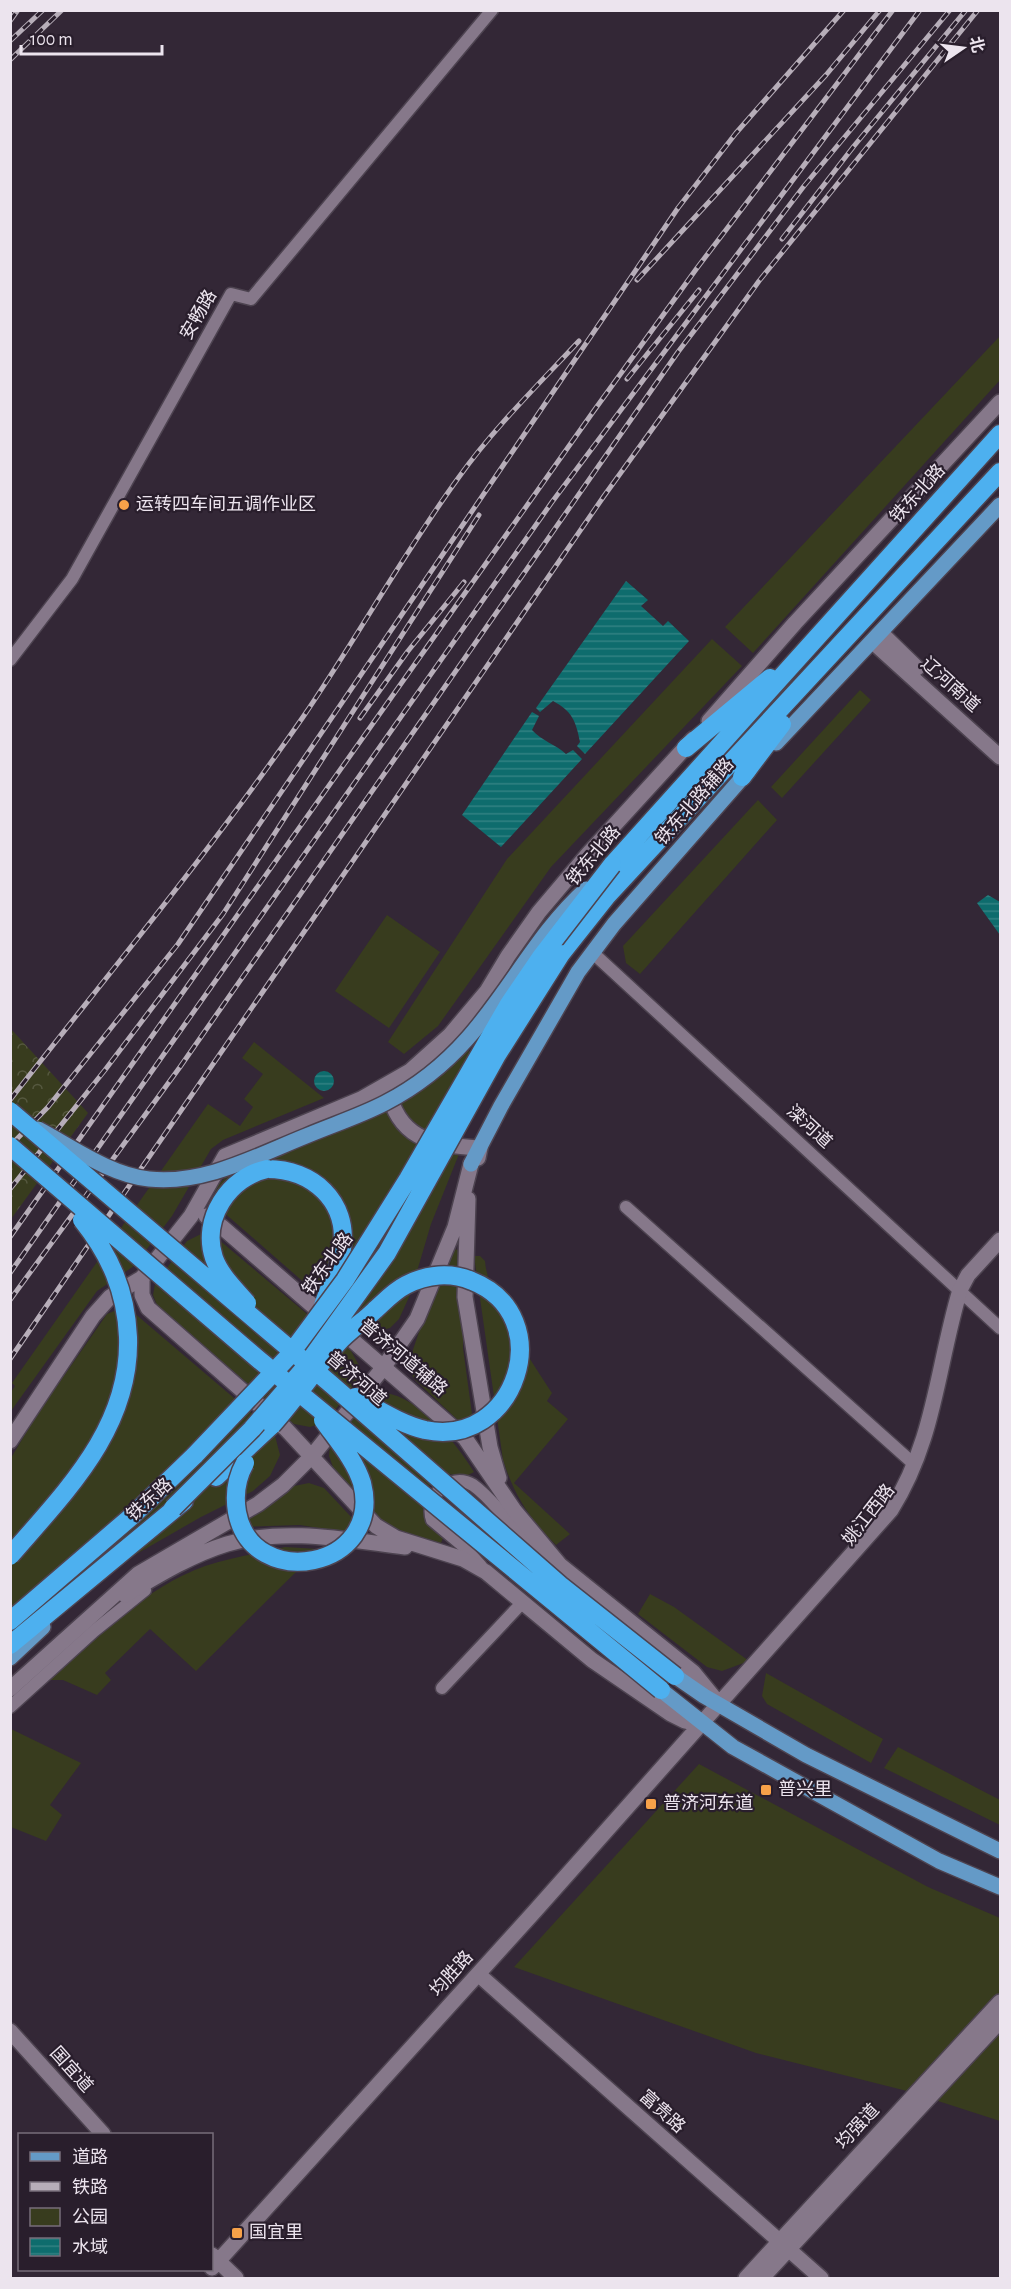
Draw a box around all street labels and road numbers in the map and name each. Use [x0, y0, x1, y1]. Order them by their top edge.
street label: 安畅路 [176, 286, 220, 343]
street label: 铁东北路 [886, 460, 949, 527]
street label: 辽河南道 [917, 653, 984, 716]
street label: 铁东北路辅路 [651, 754, 737, 849]
street label: 铁东北路 [562, 821, 624, 889]
street label: 滦河道 [783, 1101, 836, 1152]
street label: 铁东北路 [298, 1228, 356, 1298]
street label: 普济河道辅路 [355, 1315, 451, 1401]
street label: 普济河道 [322, 1347, 390, 1411]
street label: 铁东路 [123, 1474, 176, 1525]
street label: 姚江西路 [838, 1480, 898, 1549]
street label: 均胜路 [426, 1947, 477, 2000]
street label: 国宜道 [46, 2043, 97, 2096]
street label: 富贵路 [636, 2086, 689, 2137]
street label: 均强道 [832, 2100, 883, 2153]

